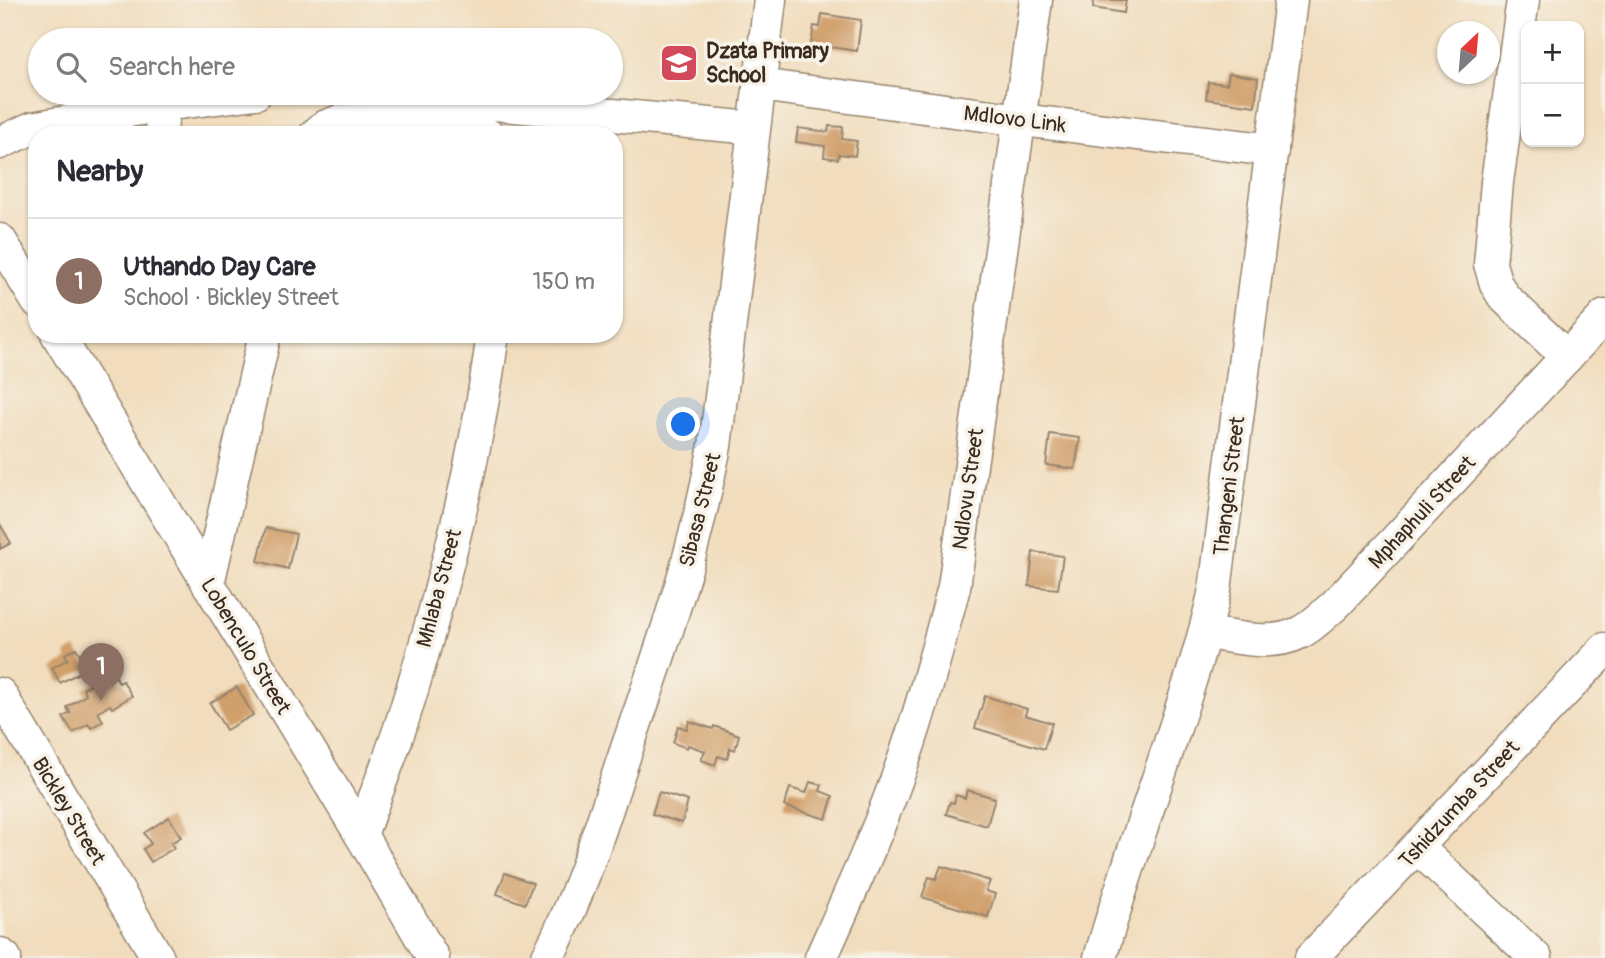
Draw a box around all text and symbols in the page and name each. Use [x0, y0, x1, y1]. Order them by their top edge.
north arrow [1437, 21, 1500, 84]
map controls [1521, 21, 1584, 147]
button: + [1521, 21, 1584, 84]
search box [28, 28, 623, 105]
place label: Dzata Primary School [706, 38, 829, 89]
school or university icon: Dzata Primary School [658, 42, 700, 84]
icon: search [52, 48, 90, 86]
text: Search here [108, 51, 235, 83]
button: − [1521, 84, 1584, 147]
street label: Mdlovo Link [962, 100, 1068, 139]
text: Nearby [56, 153, 143, 190]
text: Uthando Day Care [123, 251, 316, 283]
text: 1 [75, 267, 84, 296]
text: 150 m [532, 267, 595, 296]
text: School · Bickley Street [123, 283, 339, 312]
your location [666, 407, 700, 441]
street label: Thangeni Street [1208, 414, 1252, 557]
street label: Ndlovu Street [947, 426, 990, 552]
street label: Sibasa Street [673, 450, 728, 570]
street label: Mphaphuli Street [1363, 450, 1482, 575]
street label: Mhlaba Street [411, 526, 468, 650]
street label: Lobenculo Street [194, 573, 297, 720]
pin: 1 [78, 643, 124, 701]
street label: Tshidzumba Street [1393, 734, 1526, 874]
street label: Bickley Street [26, 752, 112, 870]

